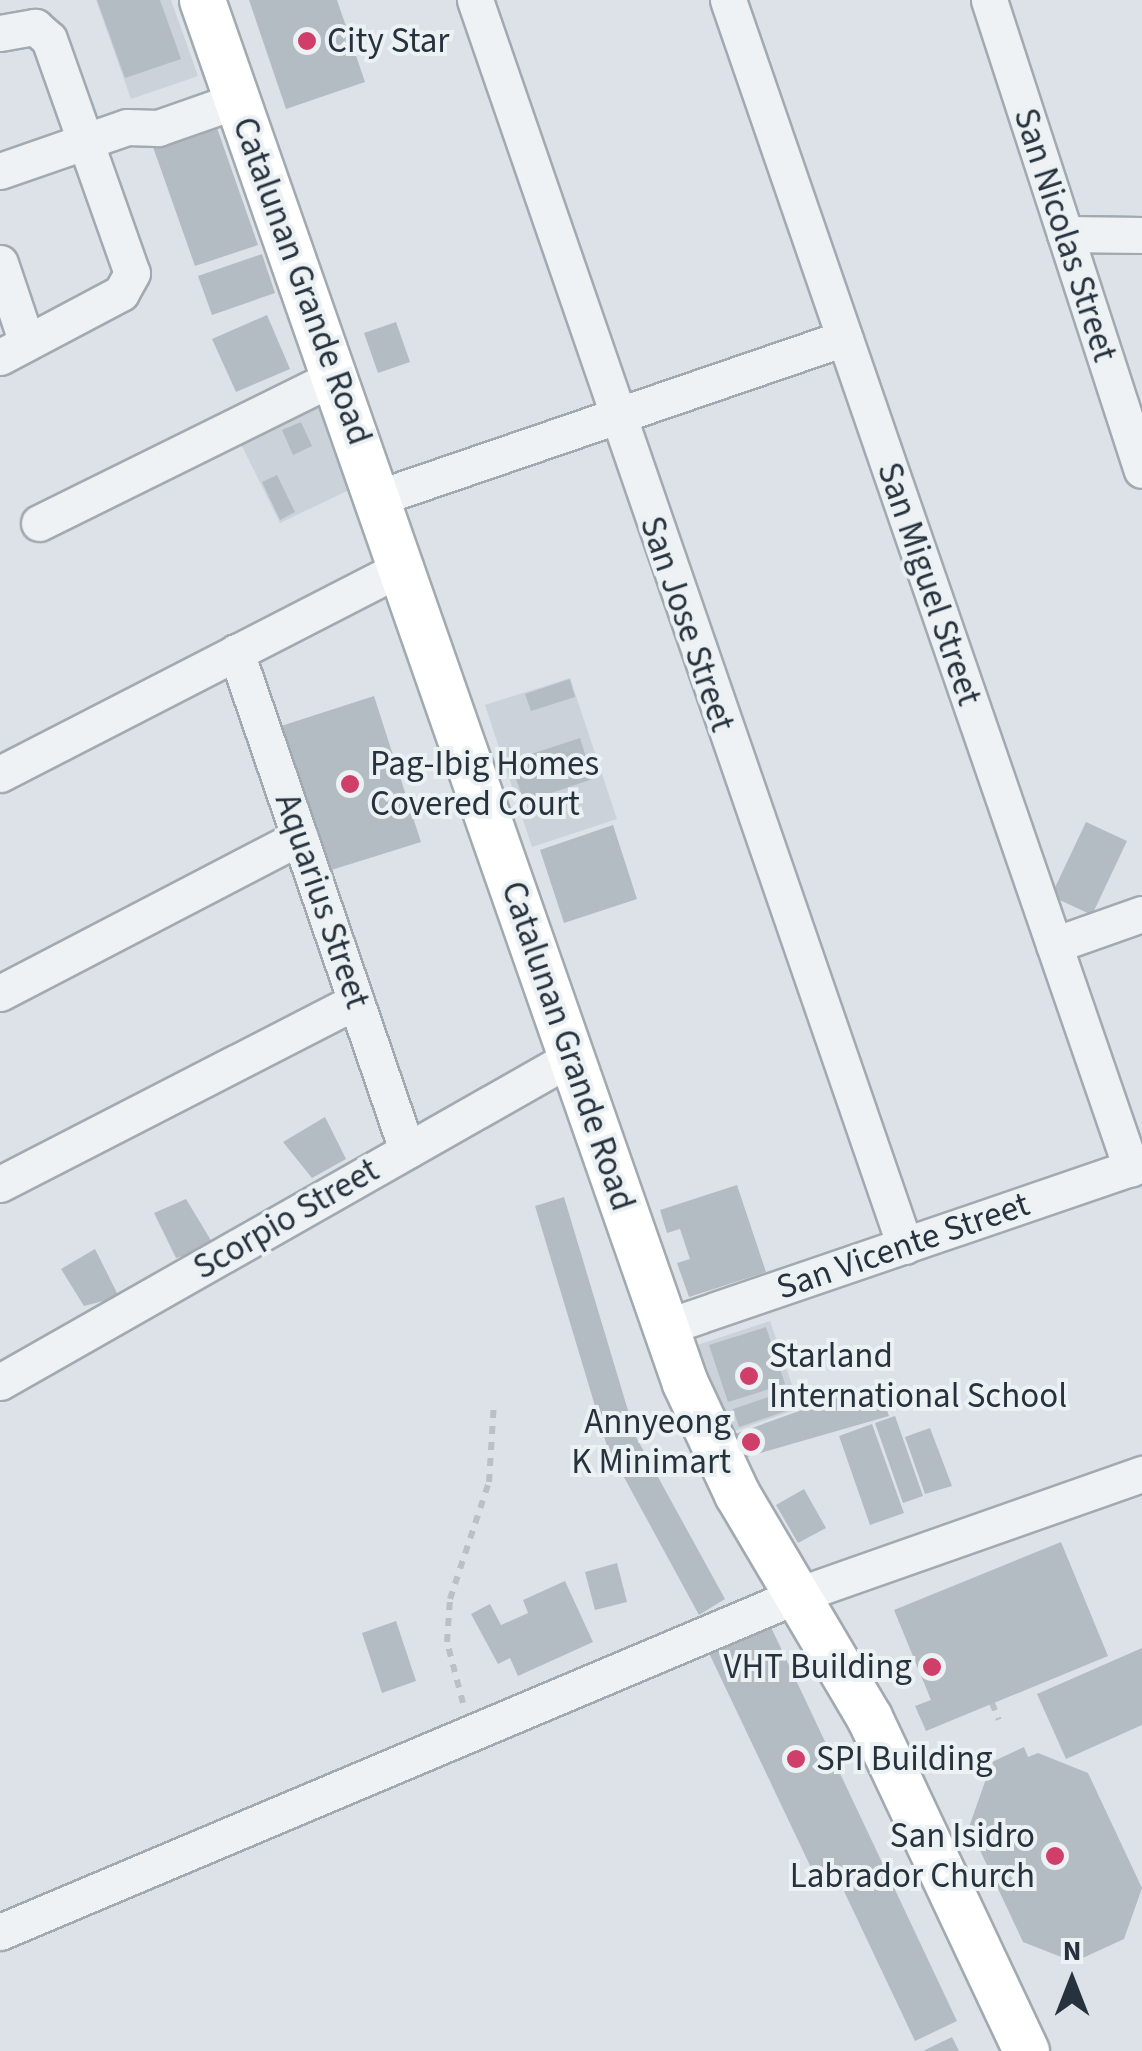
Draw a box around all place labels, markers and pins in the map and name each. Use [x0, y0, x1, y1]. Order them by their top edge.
place label: City Star [327, 20, 450, 62]
marker: City Star [296, 30, 318, 52]
place label: Pag-Ibig Homes Covered Court [370, 743, 599, 825]
marker: Pag-Ibig Homes Covered Court [339, 773, 361, 795]
place label: Starland International School [769, 1335, 1067, 1417]
marker: Starland International School [738, 1365, 760, 1387]
place label: Annyeong K Minimart [571, 1401, 731, 1483]
marker: Annyeong K Minimart [740, 1431, 762, 1453]
place label: VHT Building [723, 1646, 912, 1688]
marker: VHT Building [921, 1656, 943, 1678]
place label: SPI Building [816, 1738, 993, 1780]
marker: SPI Building [785, 1748, 807, 1770]
place label: San Isidro Labrador Church [790, 1815, 1035, 1897]
marker: San Isidro Labrador Church [1044, 1845, 1066, 1867]

